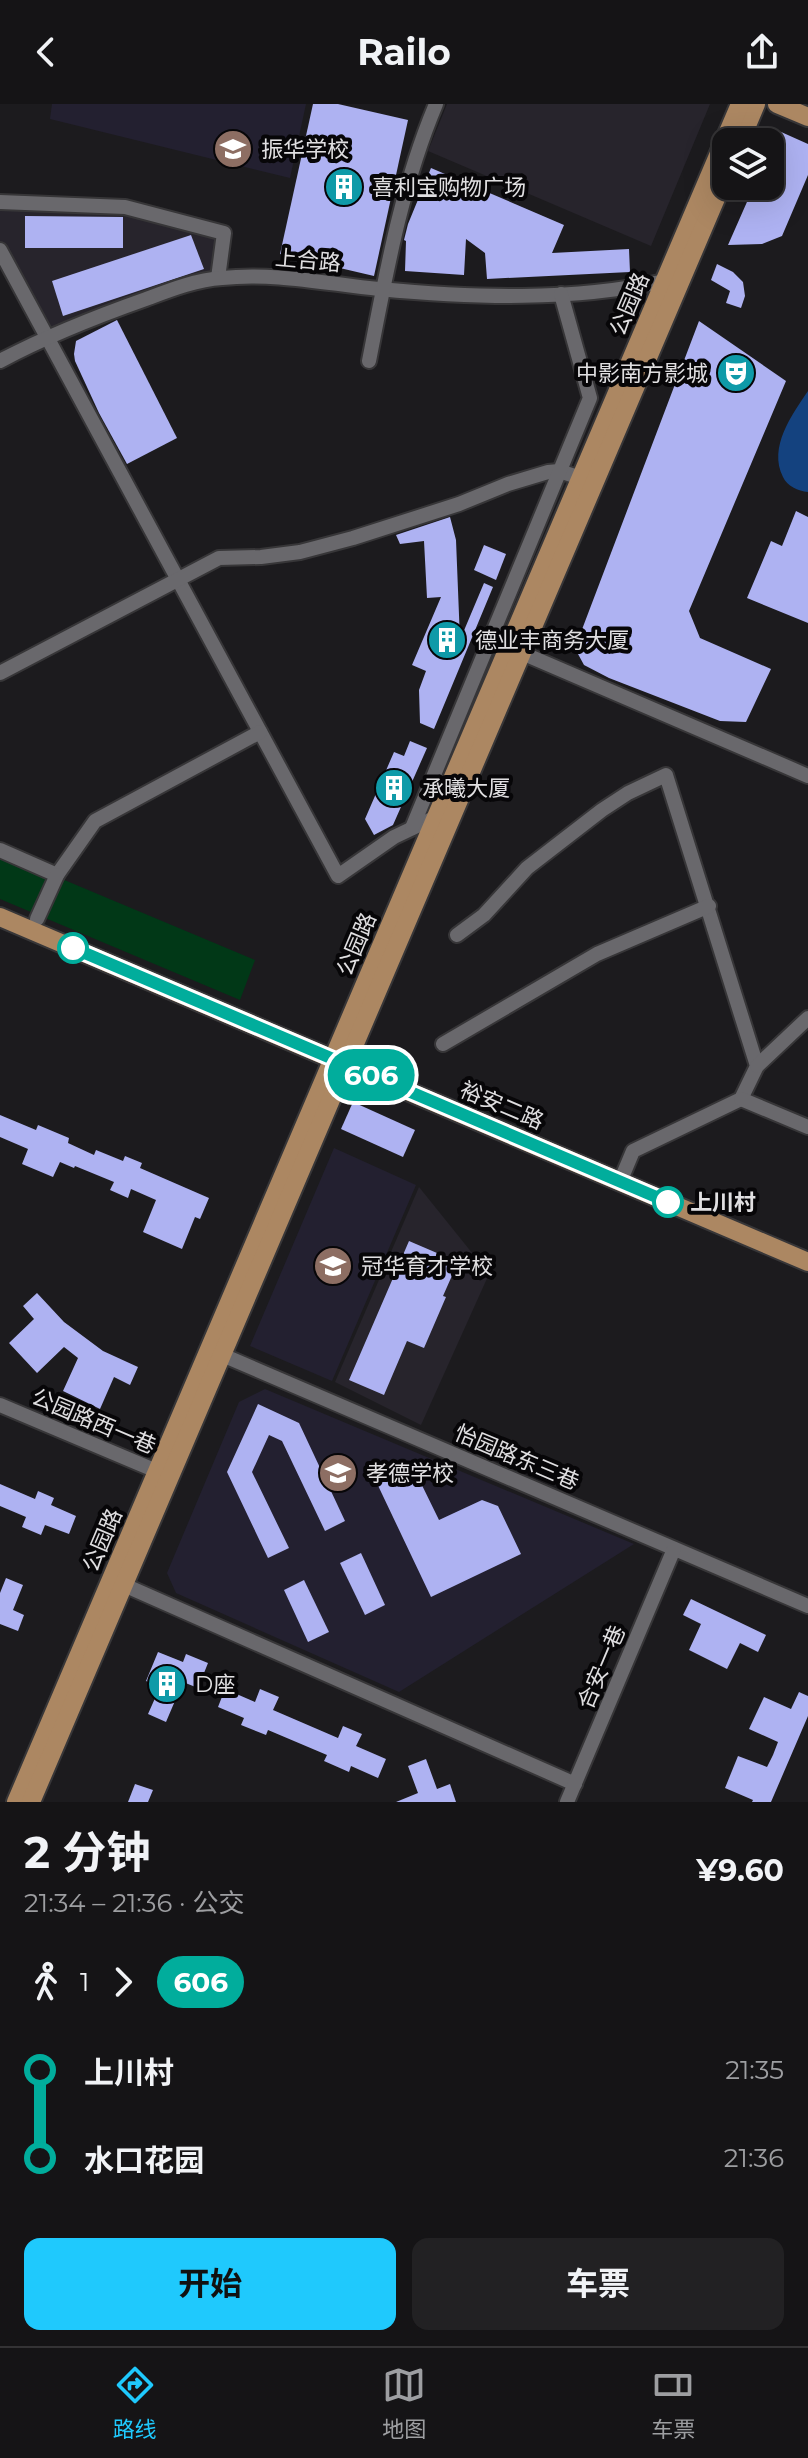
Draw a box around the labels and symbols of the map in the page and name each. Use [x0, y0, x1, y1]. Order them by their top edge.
school or university icon: 振华学校 [212, 128, 254, 170]
place label: 振华学校 [261, 136, 349, 163]
building icon: 喜利宝购物广场 [323, 166, 365, 208]
place label: 喜利宝购物广场 [372, 174, 526, 201]
street label: 上合路 [274, 244, 342, 277]
street label: 公园路 [604, 269, 655, 340]
theatre icon: 中影南方影城 [715, 352, 757, 394]
place label: 中影南方影城 [576, 360, 708, 387]
building icon: 德业丰商务大厦 [426, 619, 468, 661]
place label: 德业丰商务大厦 [475, 627, 629, 654]
building icon: 承曦大厦 [373, 767, 415, 809]
place label: 承曦大厦 [422, 775, 510, 802]
street label: 公园路 [331, 909, 382, 980]
unlabelled marker [58, 933, 88, 963]
line badge: 606 [325, 1049, 417, 1101]
street label: 裕安二路 [456, 1076, 548, 1135]
marker: 上川村 [653, 1187, 683, 1217]
place label: 上川村 [690, 1189, 756, 1216]
school or university icon: 冠华育才学校 [312, 1245, 354, 1287]
place label: 冠华育才学校 [361, 1253, 493, 1280]
street label: 公园路西一巷 [28, 1383, 160, 1460]
street label: 怡园路东三巷 [451, 1419, 583, 1496]
school or university icon: 孝德学校 [317, 1452, 359, 1494]
place label: 孝德学校 [366, 1460, 454, 1487]
street label: 公园路 [77, 1505, 128, 1576]
street label: 合安一巷 [572, 1621, 631, 1713]
building icon: D座 [146, 1663, 188, 1705]
place label: D座 [195, 1671, 235, 1698]

